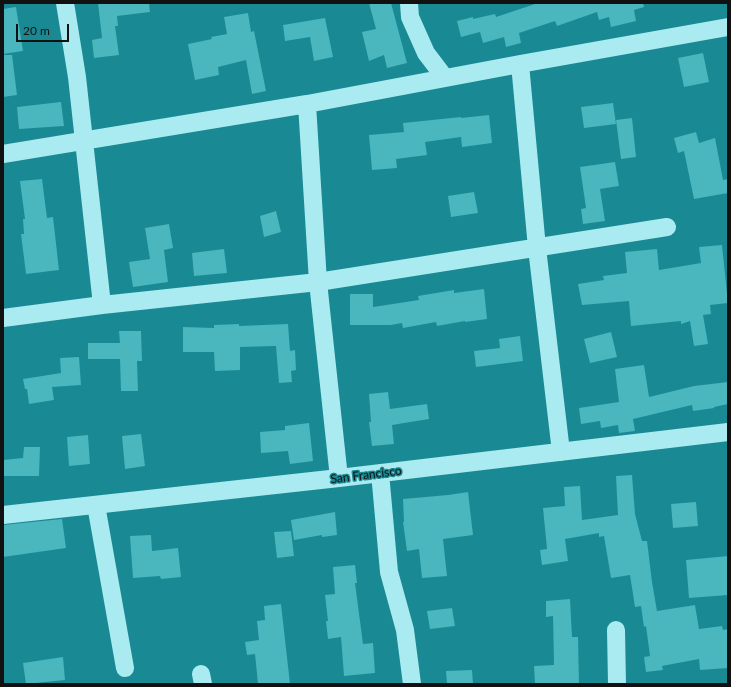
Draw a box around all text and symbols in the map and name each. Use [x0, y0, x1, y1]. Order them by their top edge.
scale bar [18, 16, 71, 42]
text: 20 m [23, 23, 50, 38]
street label: San Francisco [330, 463, 402, 487]

